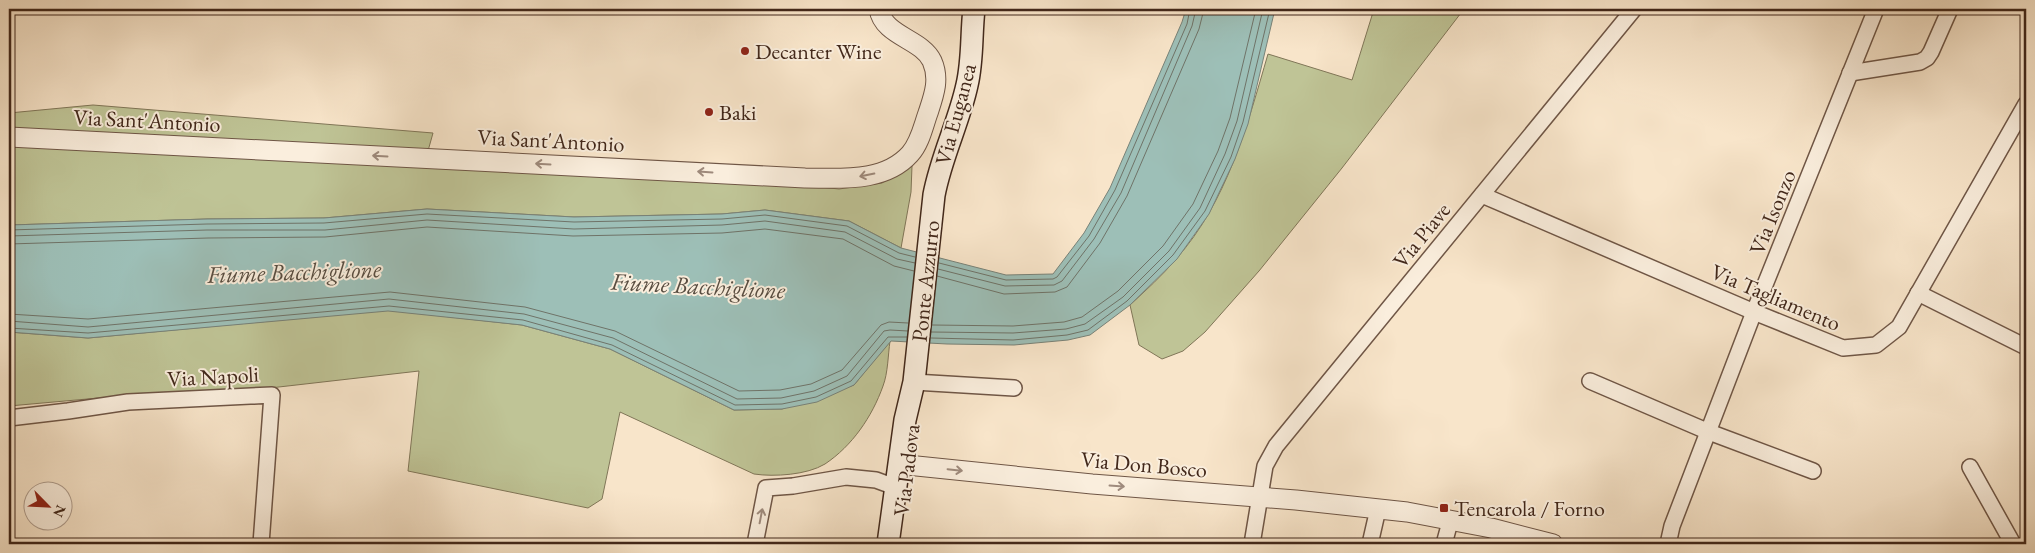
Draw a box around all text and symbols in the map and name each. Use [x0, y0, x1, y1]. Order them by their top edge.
place label: Decanter Wine [755, 37, 882, 66]
marker: Decanter Wine [739, 45, 751, 57]
street label: Via Euganea [928, 60, 983, 168]
place label: Baki [719, 98, 756, 127]
street label: Via Sant'Antonio [73, 102, 221, 139]
marker: Baki [703, 106, 715, 118]
street label: Via Sant'Antonio [477, 122, 625, 159]
one-way arrow [373, 151, 389, 160]
one-way arrow [535, 159, 551, 168]
street label: Via Isonzo [1742, 165, 1803, 259]
one-way arrow [697, 167, 713, 176]
one-way arrow [860, 171, 876, 180]
street label: Via Piave [1386, 196, 1457, 274]
street label: Ponte Azzurro [905, 219, 946, 343]
water label: Fiume Bacchiglione [205, 253, 382, 290]
street label: Via Tagliamento [1707, 257, 1845, 338]
water label: Fiume Bacchiglione [609, 265, 787, 306]
street label: Via Napoli [166, 360, 260, 393]
street label: Via Padova [886, 422, 927, 518]
street label: Via Don Bosco [1080, 445, 1208, 484]
one-way arrow [947, 465, 963, 475]
north arrow [22, 480, 72, 530]
one-way arrow [1109, 481, 1125, 491]
place label: Tencarola / Forno [1454, 494, 1605, 523]
text: N [49, 502, 70, 521]
marker: Tencarola / Forno [1438, 502, 1450, 514]
one-way arrow [756, 509, 766, 525]

